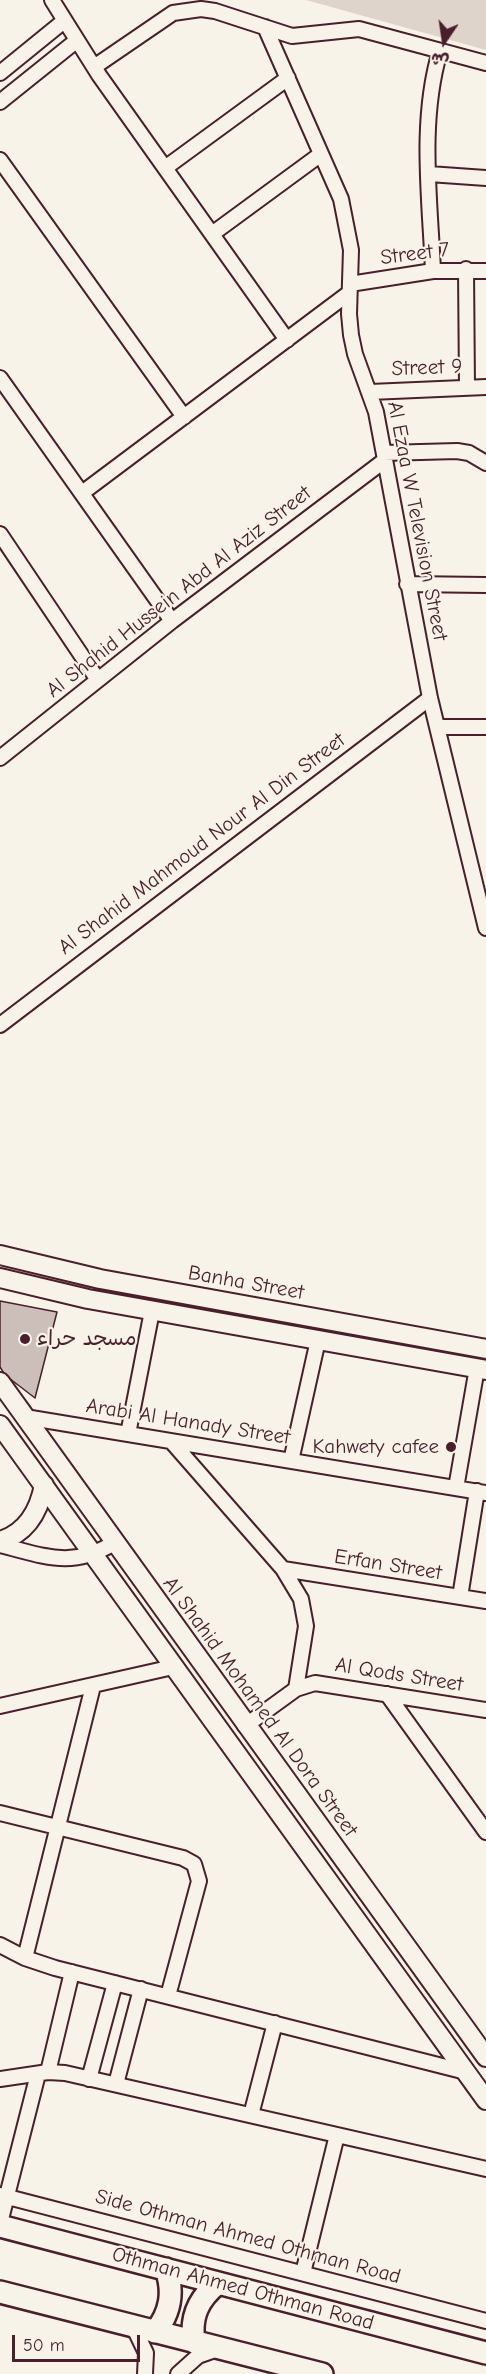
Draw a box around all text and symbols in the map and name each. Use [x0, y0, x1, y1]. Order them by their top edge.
north arrow [414, 12, 474, 72]
text: ش [429, 49, 451, 70]
street label: Street 7 [379, 237, 451, 271]
street label: Street 9 [391, 354, 463, 382]
street label: Al Ezaa W Television Street [381, 399, 453, 643]
street label: Al Shahid Hussein Abd Al Aziz Street [42, 481, 316, 703]
street label: Al Shahid Mahmoud Nour Al Din Street [54, 728, 350, 960]
street label: Banha Street [186, 1260, 306, 1306]
place label: مسجد حراء [37, 1326, 137, 1352]
marker: مسجد حراء [18, 1332, 32, 1346]
street label: Arabi Al Hanady Street [84, 1393, 292, 1451]
place label: Kahwety cafee [313, 1434, 439, 1460]
marker: Kahwety cafee [444, 1440, 458, 1454]
street label: Erfan Street [332, 1544, 444, 1586]
street label: Al Shahid Mohamed Al Dora Street [157, 1572, 363, 1842]
street label: Al Qods Street [333, 1652, 465, 1698]
street label: Side Othman Ahmed Othman Road [93, 2184, 403, 2290]
street label: Othman Ahmed Othman Road [109, 2242, 377, 2336]
scale bar [15, 2323, 142, 2361]
text: 50 m [23, 2335, 65, 2356]

